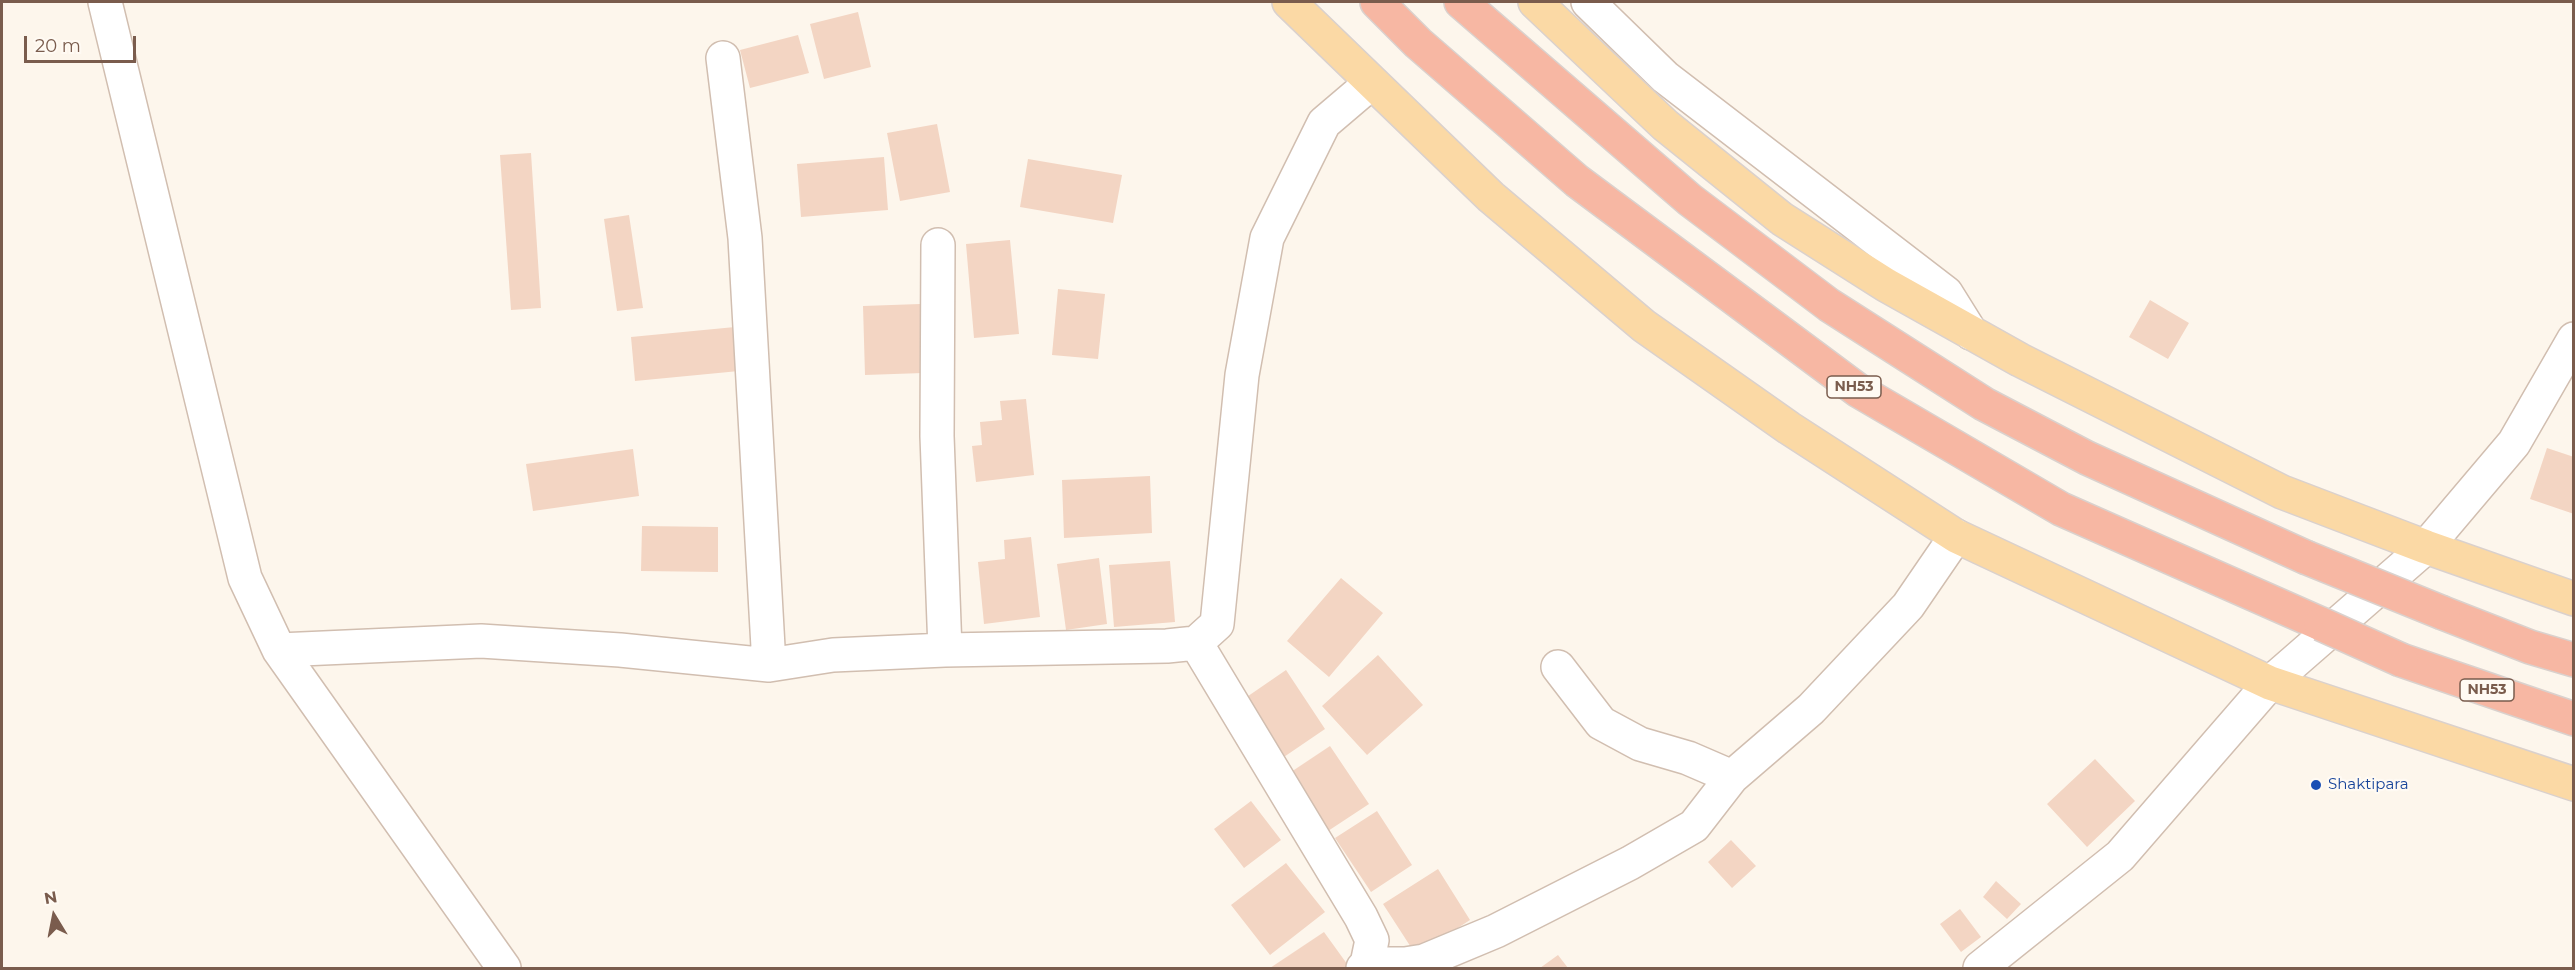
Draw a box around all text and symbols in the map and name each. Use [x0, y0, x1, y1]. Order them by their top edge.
scale bar [27, 24, 140, 62]
text: 20 m [35, 35, 81, 57]
road number: NH53 [1827, 376, 1881, 398]
road number: NH53 [2460, 679, 2514, 701]
place label: Shaktipara [2328, 776, 2409, 794]
marker: Shaktipara [2309, 778, 2323, 792]
north arrow [24, 886, 84, 946]
text: N [43, 887, 59, 908]

